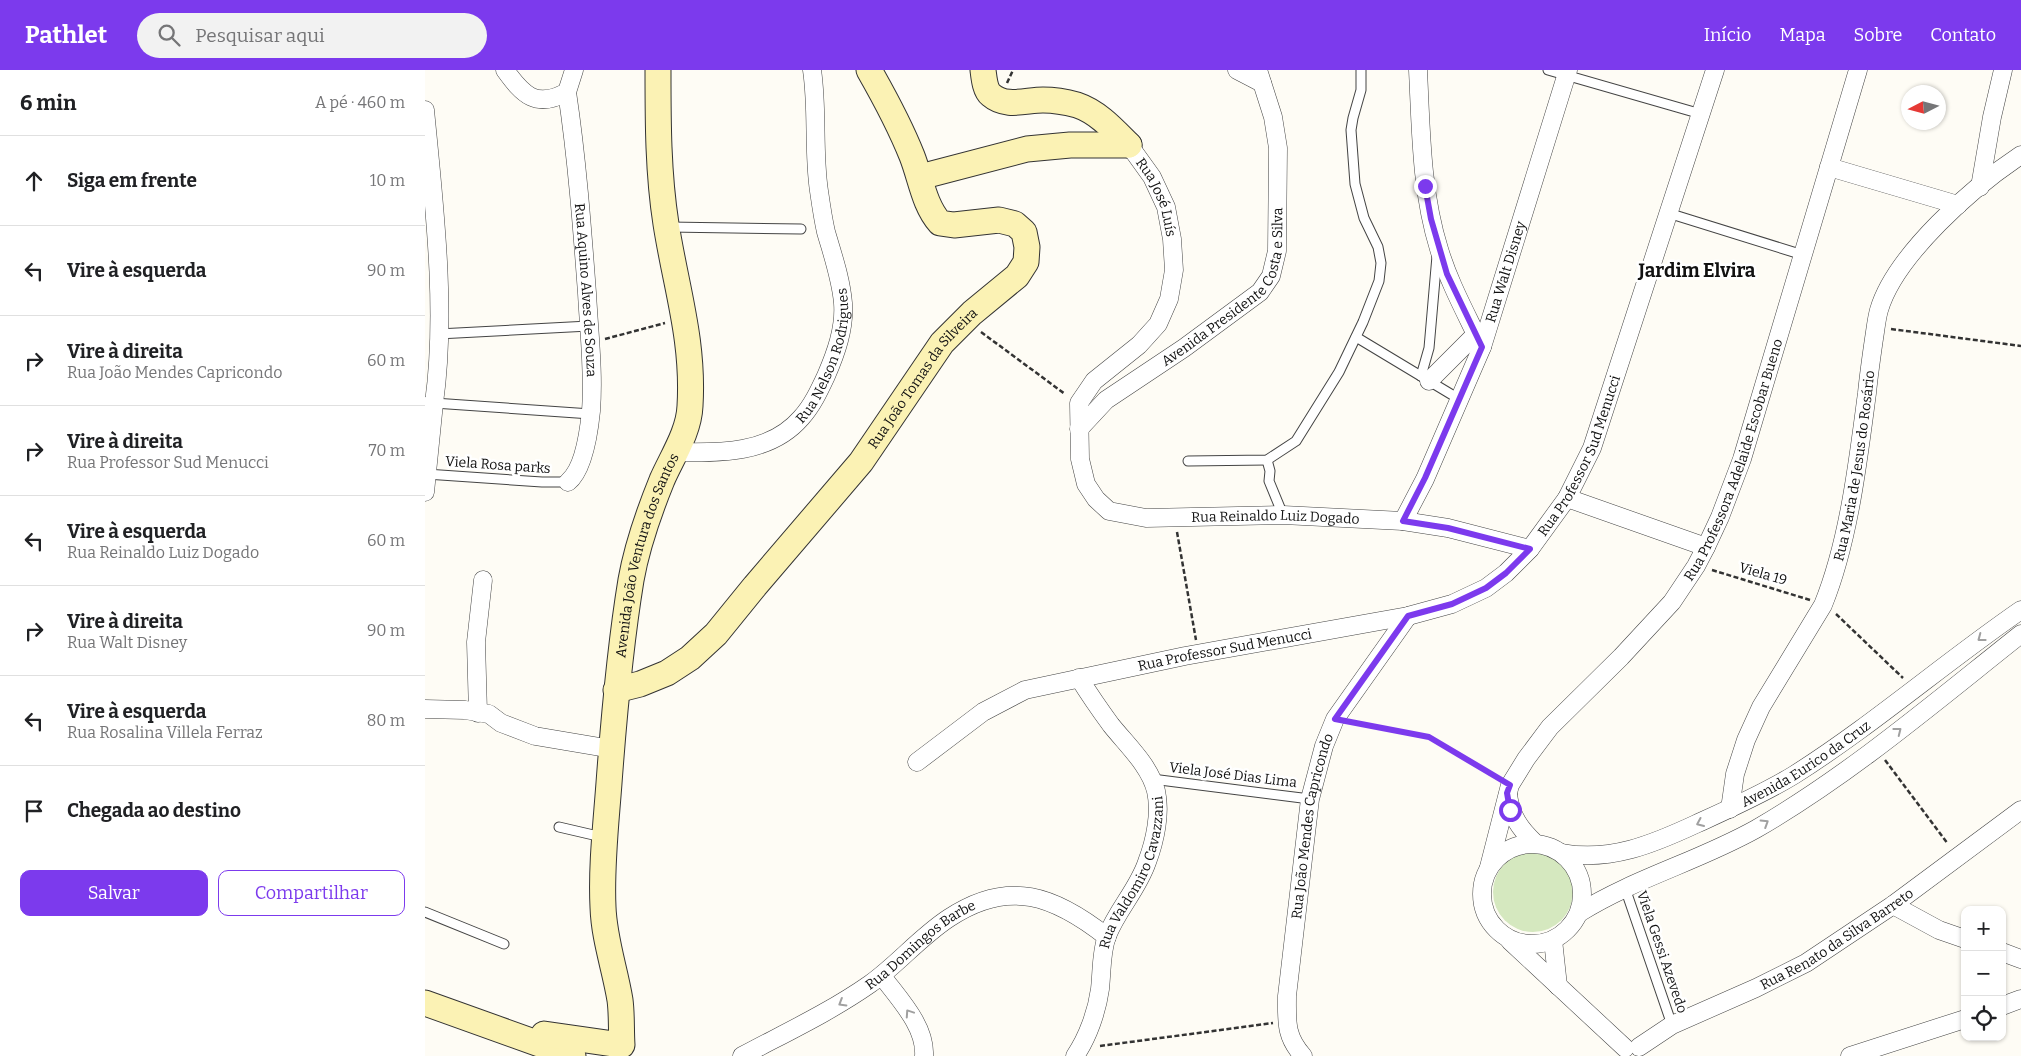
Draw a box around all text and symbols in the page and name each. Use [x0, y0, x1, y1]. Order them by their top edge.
search box [137, 13, 487, 58]
text: Pathlet [25, 21, 107, 49]
icon: search [155, 21, 183, 49]
text: Pesquisar aqui [195, 24, 325, 47]
text: Início [1704, 24, 1751, 46]
text: Mapa [1779, 24, 1826, 46]
text: Sobre [1854, 24, 1902, 46]
text: Contato [1930, 24, 1996, 46]
north arrow [1901, 85, 1946, 130]
text: 6 min [20, 90, 76, 116]
text: A pé · 460 m [315, 93, 405, 112]
street label: Rua José Luís [1132, 154, 1180, 238]
icon: ahead [20, 167, 48, 195]
text: Siga em frente [67, 169, 197, 192]
text: 10 m [370, 171, 405, 190]
route end [1414, 175, 1437, 198]
street label: Rua Aquino Alves de Souza [571, 202, 600, 378]
street label: Avenida Presidente Costa e Silva [1158, 207, 1286, 369]
street label: Rua Walt Disney [1482, 218, 1529, 325]
icon: left [20, 257, 48, 285]
text: Vire à esquerda [67, 259, 206, 282]
district label: Jardim Elvira [1638, 259, 1756, 282]
text: 90 m [367, 261, 405, 280]
street label: Rua Nelson Rodrigues [792, 287, 852, 427]
street label: Rua João Tomas da Silveira [864, 304, 981, 452]
street label: Rua Professora Adelaide Escobar Bueno [1680, 337, 1786, 584]
text: Vire à direita [67, 340, 183, 363]
icon: right [20, 347, 48, 375]
text: 60 m [367, 351, 405, 370]
text: Rua João Mendes Capricondo [67, 363, 282, 382]
street label: Rua Maria de Jesus do Rosário [1830, 369, 1878, 563]
street label: Rua Professor Sud Menucci [1534, 373, 1624, 539]
text: Vire à direita [67, 430, 183, 453]
icon: right [20, 437, 48, 465]
text: 70 m [369, 441, 405, 460]
street label: Avenida João Ventura dos Santos [612, 450, 682, 659]
text: Rua Professor Sud Menucci [67, 453, 269, 472]
street label: Viela Rosa parks [445, 453, 551, 477]
street label: Rua Reinaldo Luiz Dogado [1191, 506, 1360, 527]
text: Vire à esquerda [67, 520, 206, 543]
icon: left [20, 527, 48, 555]
text: 60 m [367, 531, 405, 550]
text: Rua Reinaldo Luiz Dogado [67, 543, 259, 562]
street label: Viela 19 [1737, 559, 1789, 589]
text: Vire à direita [67, 610, 183, 633]
icon: right [20, 617, 48, 645]
text: 90 m [367, 621, 405, 640]
street label: Rua Professor Sud Menucci [1136, 625, 1313, 674]
one-way arrow [1977, 632, 1987, 641]
text: Rua Walt Disney [67, 633, 187, 652]
text: Vire à esquerda [67, 700, 206, 723]
icon: left [20, 707, 48, 735]
text: 80 m [367, 711, 405, 730]
street label: Avenida Eurico da Cruz [1738, 716, 1874, 810]
text: Rua Rosalina Villela Ferraz [67, 723, 263, 742]
one-way arrow [1892, 728, 1902, 737]
street label: Rua João Mendes Capricondo [1288, 731, 1337, 920]
street label: Viela José Dias Lima [1168, 759, 1298, 791]
street label: Rua Valdomiro Cavazzani [1095, 795, 1166, 950]
icon: arrive [20, 797, 48, 825]
text: Chegada ao destino [67, 799, 241, 822]
route start [1499, 799, 1522, 822]
one-way arrow [1696, 816, 1705, 827]
one-way arrow [1759, 820, 1768, 830]
button: Salvar [20, 870, 208, 916]
button: Compartilhar [218, 870, 405, 916]
street label: Rua Renato da Silva Barreto [1757, 884, 1917, 993]
street label: Viela Gessi Azevedo [1633, 889, 1691, 1015]
street label: Rua Domingos Barbe [862, 896, 978, 993]
map controls [1961, 906, 2006, 1041]
button: + [1961, 906, 2006, 951]
button: − [1961, 951, 2006, 996]
one-way arrow [838, 996, 847, 1006]
button: locate [1961, 996, 2006, 1041]
one-way arrow [906, 1009, 915, 1019]

